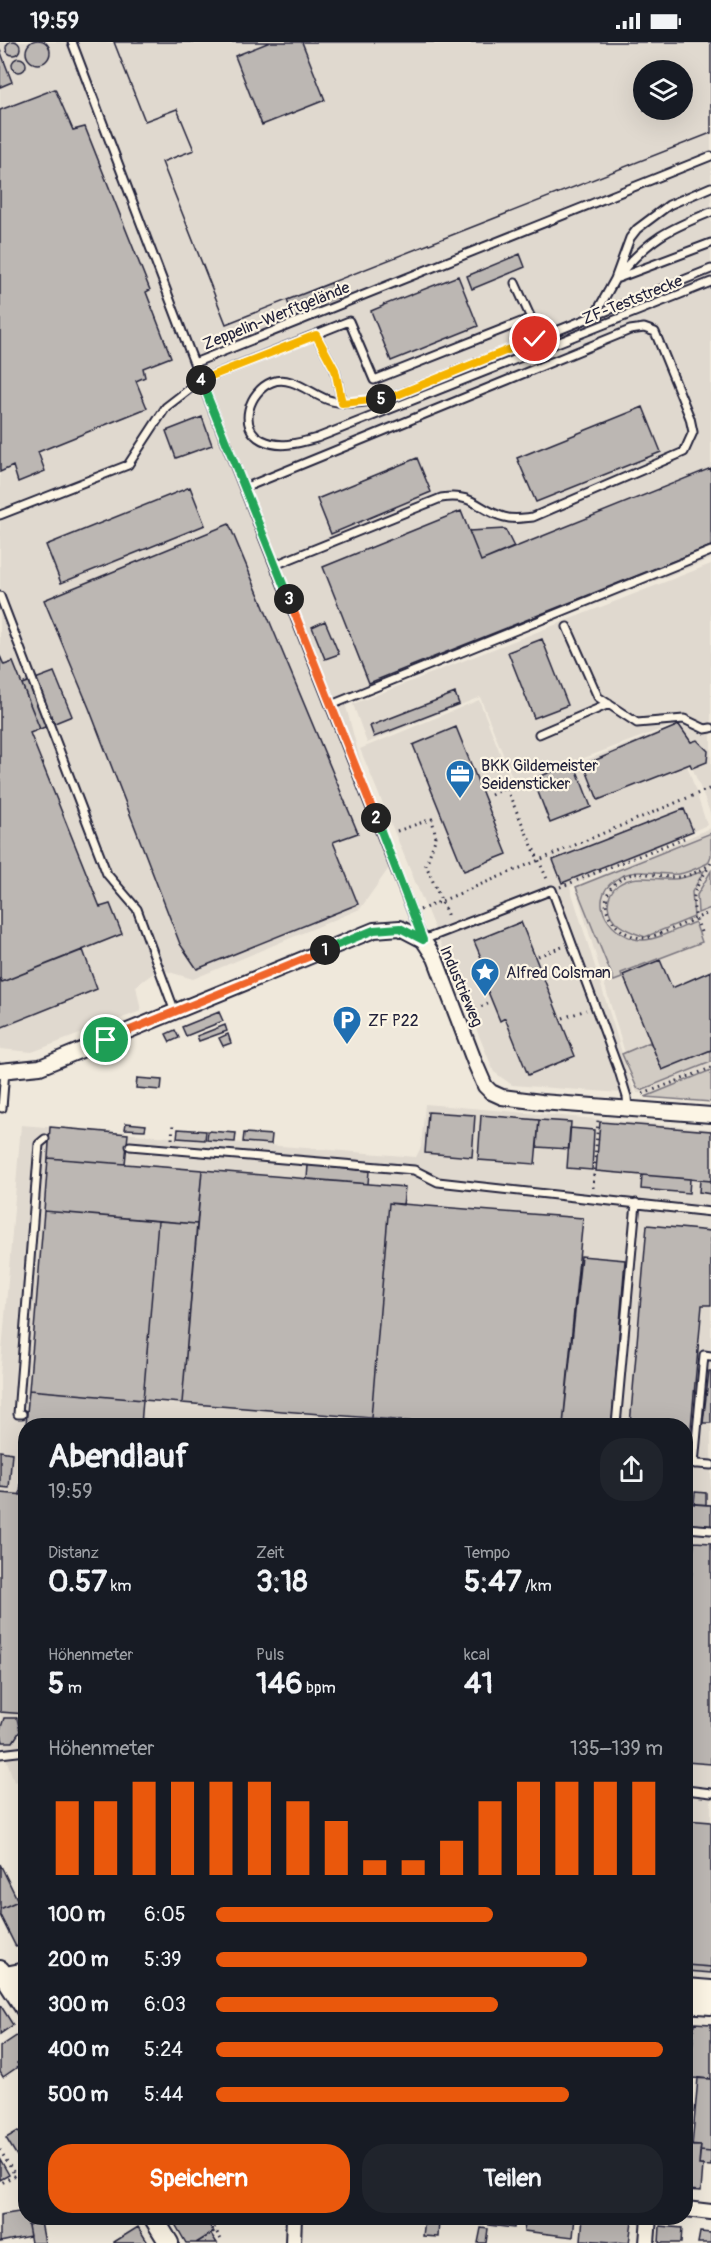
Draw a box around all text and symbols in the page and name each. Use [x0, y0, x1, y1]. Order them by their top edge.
text: 19:59 [30, 7, 79, 35]
map controls [633, 60, 693, 120]
button: layers [633, 60, 693, 120]
street label: ZF-Teststrecke [579, 271, 686, 329]
street label: Zeppelin-Werftgelände [200, 277, 353, 355]
pin [509, 313, 560, 364]
icon: check [518, 322, 551, 355]
pin: 4 [186, 365, 216, 395]
text: 4 [196, 370, 206, 390]
pin: 5 [366, 384, 396, 414]
text: 5 [377, 389, 385, 409]
pin: 3 [274, 584, 304, 614]
text: 3 [285, 589, 293, 609]
place label: BKK Gildemeister Seidensticker [481, 756, 598, 794]
office icon: BKK Gildemeister Seidensticker [444, 758, 476, 800]
pin: 2 [361, 803, 391, 833]
text: 2 [372, 808, 380, 828]
pin: 1 [310, 935, 340, 965]
text: 1 [322, 940, 328, 960]
street label: Industrieweg [435, 943, 487, 1030]
place icon: Alfred Colsman [469, 956, 501, 998]
place label: Alfred Colsman [506, 963, 611, 983]
parking icon: ZF P22 [331, 1004, 363, 1046]
place label: ZF P22 [368, 1011, 419, 1031]
pin [80, 1014, 131, 1065]
icon: arrive [89, 1023, 122, 1056]
text: Abendlauf [48, 1436, 189, 1477]
button: share [600, 1438, 663, 1501]
text: 19:59 [48, 1479, 93, 1504]
text: Distanz [48, 1543, 99, 1563]
text: Zeit [256, 1543, 284, 1563]
text: Tempo [464, 1543, 510, 1563]
text: 0.57 [48, 1563, 107, 1600]
text: 3:18 [256, 1563, 308, 1600]
text: 5:47 [464, 1563, 522, 1600]
text: km [107, 1576, 132, 1596]
text: /km [522, 1576, 552, 1596]
text: Höhenmeter [48, 1645, 133, 1665]
text: Puls [256, 1645, 284, 1665]
text: kcal [464, 1645, 490, 1665]
text: 5 [48, 1665, 64, 1702]
text: 146 [256, 1665, 303, 1702]
text: 41 [464, 1665, 493, 1702]
text: m [64, 1678, 82, 1698]
text: bpm [303, 1678, 336, 1698]
text: Höhenmeter [48, 1736, 154, 1761]
text: 135–139 m [570, 1736, 663, 1761]
text: 100 m [48, 1902, 105, 1927]
text: 6:05 [144, 1902, 185, 1927]
text: 200 m [48, 1947, 109, 1972]
text: 5:39 [144, 1947, 182, 1972]
text: 300 m [48, 1992, 109, 2017]
text: 6:03 [144, 1992, 186, 2017]
text: 400 m [48, 2037, 109, 2062]
text: 5:24 [144, 2037, 183, 2062]
text: 500 m [48, 2082, 108, 2107]
text: 5:44 [144, 2082, 183, 2107]
button: Speichern [48, 2144, 350, 2213]
button: Teilen [362, 2144, 663, 2213]

